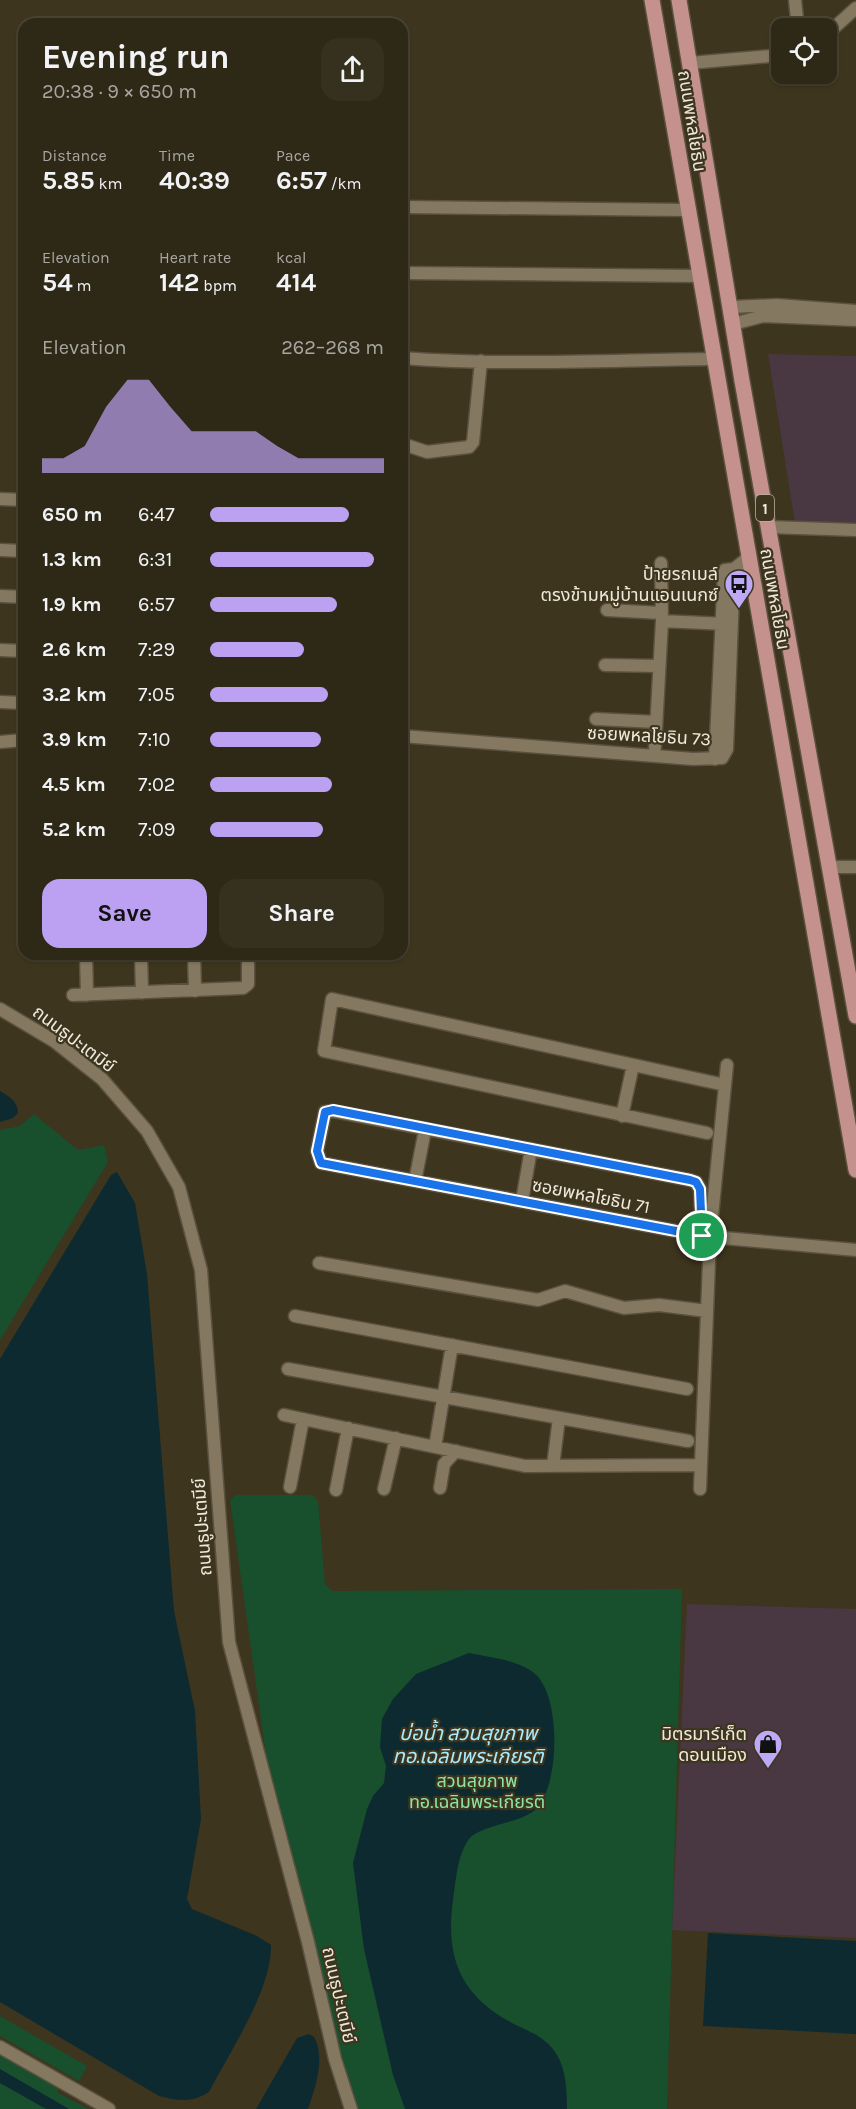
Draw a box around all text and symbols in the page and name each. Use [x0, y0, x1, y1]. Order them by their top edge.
map controls [771, 18, 837, 84]
button: locate [771, 18, 837, 84]
text: Evening run [42, 38, 230, 76]
button: share [321, 38, 384, 101]
street label: ถนนพหลโยธิน [673, 69, 711, 173]
text: 20:38 · 9 × 650 m [42, 80, 197, 103]
text: Distance [42, 146, 107, 165]
text: Time [159, 146, 195, 165]
text: Pace [276, 146, 310, 165]
text: 5.85 [42, 165, 95, 196]
text: 40:39 [159, 165, 230, 196]
text: 6:57 [276, 165, 327, 196]
text: km [95, 174, 122, 193]
text: /km [327, 174, 362, 193]
text: Elevation [42, 248, 110, 267]
text: Heart rate [159, 248, 231, 267]
text: kcal [276, 248, 307, 267]
text: 54 [42, 267, 73, 298]
text: 142 [159, 267, 199, 298]
text: 414 [276, 267, 316, 298]
text: m [73, 276, 91, 295]
text: bpm [199, 276, 237, 295]
text: Elevation [42, 336, 127, 359]
text: 262–268 m [281, 336, 384, 359]
road number: 1 [756, 495, 774, 521]
text: 650 m [42, 503, 102, 526]
text: 6:47 [138, 503, 175, 526]
street label: ถนนพหลโยธิน [755, 546, 795, 652]
text: 1.3 km [42, 548, 102, 571]
text: 6:31 [138, 548, 172, 571]
place label: ป้ายรถเมล์ ตรงข้ามหมู่บ้านแอนเนกซ์ [541, 563, 718, 607]
bus stop icon: ป้ายรถเมล์ ตรงข้ามหมู่บ้านแอนเนกซ์ [723, 568, 755, 610]
text: 1.9 km [42, 593, 102, 616]
text: 6:57 [138, 593, 175, 616]
text: 2.6 km [42, 638, 106, 661]
text: 7:29 [138, 638, 175, 661]
text: 3.2 km [42, 683, 107, 706]
text: 7:05 [138, 683, 175, 706]
street label: ซอยพหลโยธิน 73 [586, 722, 712, 750]
text: 3.9 km [42, 728, 107, 751]
text: 7:10 [138, 728, 170, 751]
text: 4.5 km [42, 773, 106, 796]
text: 7:02 [138, 773, 175, 796]
text: 5.2 km [42, 818, 106, 841]
text: 7:09 [138, 818, 175, 841]
button: Save [42, 879, 207, 948]
button: Share [219, 879, 384, 948]
street label: ถนนธูปะเตมีย์ [28, 1001, 120, 1078]
street label: ซอยพหลโยธิน 71 [530, 1174, 652, 1218]
pin [676, 1210, 727, 1261]
icon: arrive [685, 1219, 718, 1252]
street label: ถนนธูปะเตมีย์ [188, 1477, 217, 1577]
water label: บ่อน้ำ สวนสุขภาพ ทอ.เฉลิมพระเกียรติ [392, 1719, 545, 1768]
place label: มิตรมาร์เก็ต ดอนเมือง [661, 1723, 747, 1766]
shop icon: มิตรมาร์เก็ต ดอนเมือง [752, 1728, 784, 1770]
park label: สวนสุขภาพ ทอ.เฉลิมพระเกียรติ [409, 1770, 545, 1813]
street label: ถนนธูปะเตมีย์ [316, 1945, 361, 2046]

